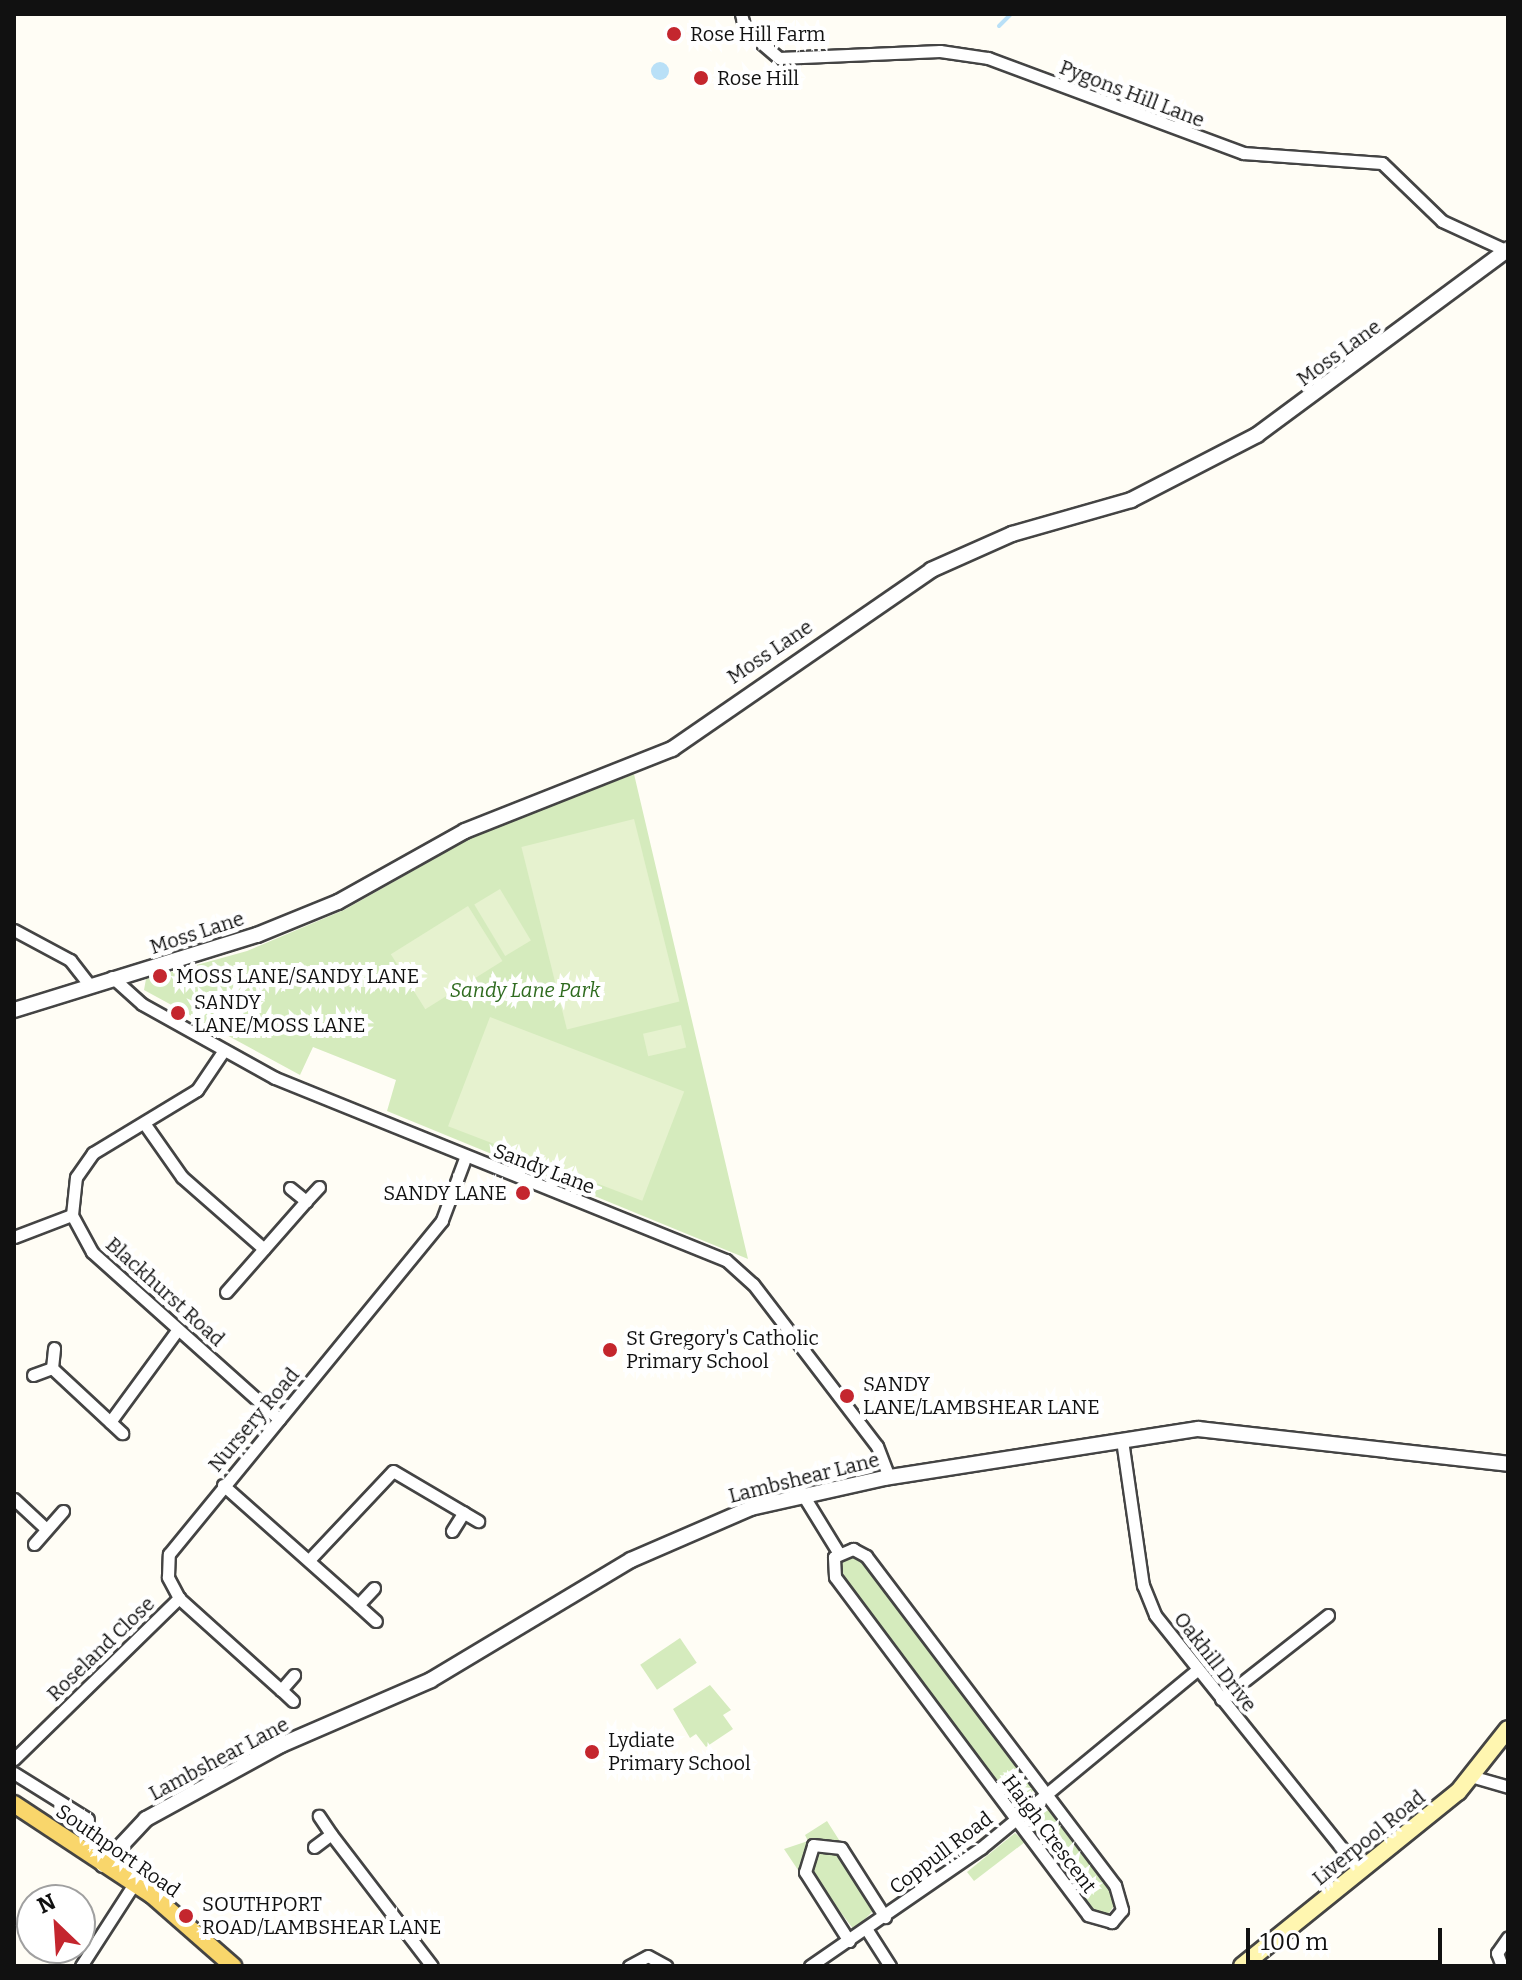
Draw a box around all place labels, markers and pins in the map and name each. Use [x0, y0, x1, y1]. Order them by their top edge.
place label: Rose Hill Farm [690, 22, 825, 46]
marker: Rose Hill Farm [665, 25, 683, 43]
place label: Rose Hill [717, 66, 799, 90]
marker: Rose Hill [692, 69, 710, 87]
place label: MOSS LANE/SANDY LANE [176, 964, 419, 988]
marker: MOSS LANE/SANDY LANE [151, 967, 169, 985]
place label: SANDY LANE/MOSS LANE [194, 990, 365, 1037]
marker: SANDY LANE/MOSS LANE [169, 1004, 187, 1022]
place label: SANDY LANE [383, 1181, 507, 1205]
marker: SANDY LANE [514, 1184, 532, 1202]
place label: St Gregory's Catholic Primary School [626, 1326, 819, 1373]
marker: St Gregory's Catholic Primary School [601, 1341, 619, 1359]
place label: SANDY LANE/LAMBSHEAR LANE [863, 1372, 1100, 1419]
marker: SANDY LANE/LAMBSHEAR LANE [838, 1387, 856, 1405]
place label: Lydiate Primary School [608, 1728, 751, 1775]
marker: Lydiate Primary School [583, 1743, 601, 1761]
place label: SOUTHPORT ROAD/LAMBSHEAR LANE [202, 1892, 441, 1939]
marker: SOUTHPORT ROAD/LAMBSHEAR LANE [177, 1907, 195, 1925]

